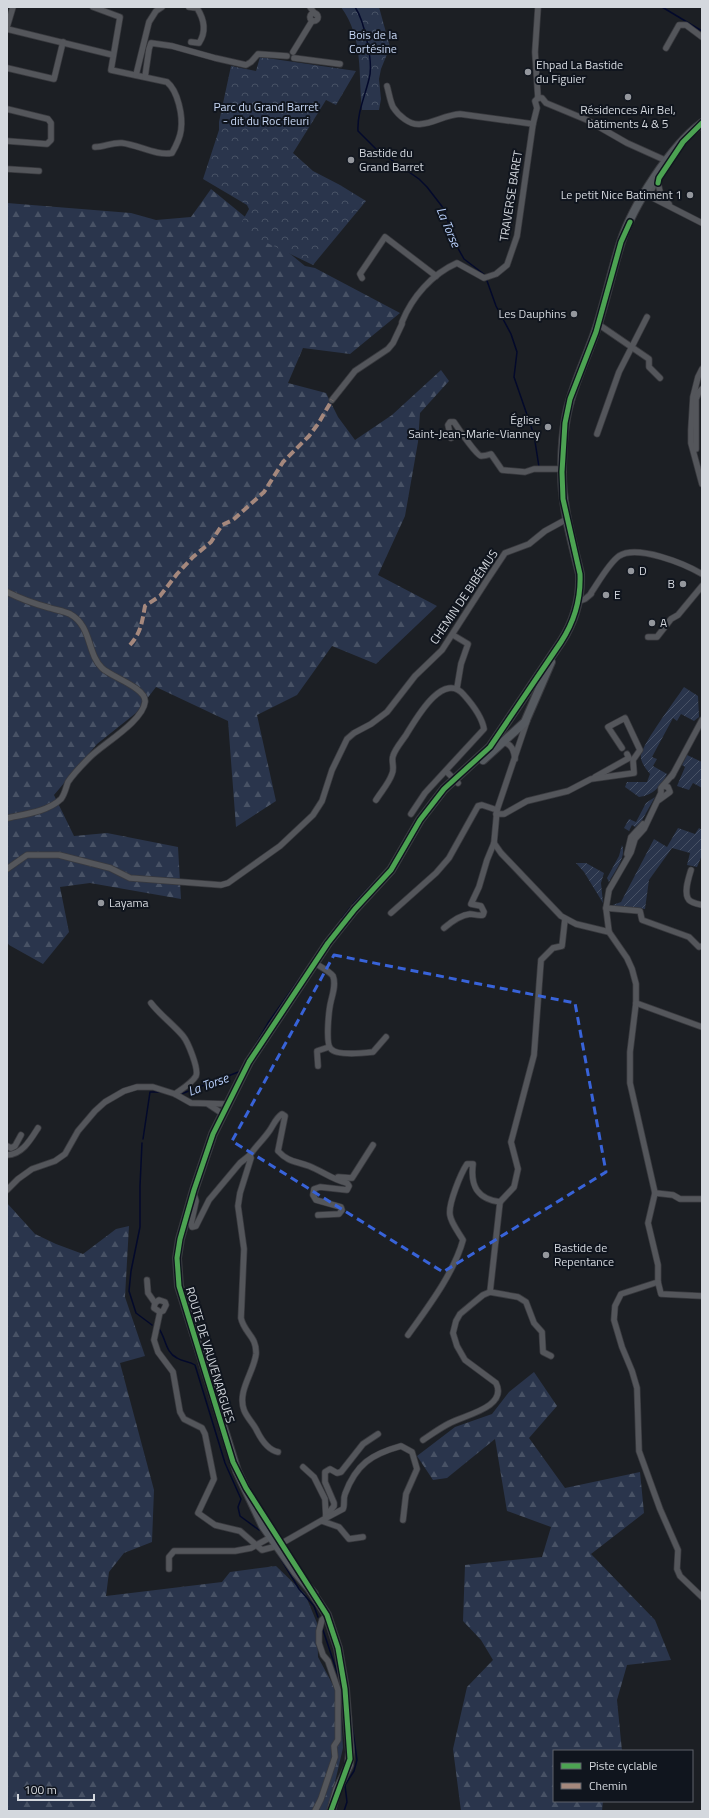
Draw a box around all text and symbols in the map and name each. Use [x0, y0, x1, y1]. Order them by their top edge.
park label: Bois de la Cortésine [349, 25, 397, 58]
place label: Ehpad La Bastide du Figuier [536, 55, 623, 88]
marker: Ehpad La Bastide du Figuier [523, 67, 533, 77]
marker: Résidences Air Bel, bâtiments 4 & 5 [623, 92, 633, 102]
park label: Parc du Grand Barret - dit du Roc fleuri [213, 97, 319, 130]
place label: Résidences Air Bel, bâtiments 4 & 5 [580, 100, 676, 133]
place label: Bastide du Grand Barret [359, 143, 425, 176]
street label: TRAVERSE BARET [494, 148, 527, 243]
marker: Bastide du Grand Barret [346, 155, 356, 165]
place label: Le petit Nice Batiment 1 [561, 185, 682, 204]
marker: Le petit Nice Batiment 1 [685, 190, 695, 200]
water label: La Torse [432, 204, 467, 251]
place label: Les Dauphins [498, 304, 566, 323]
marker: Les Dauphins [569, 309, 579, 319]
place label: Église Saint-Jean-Marie-Vianney [408, 410, 540, 443]
marker: Église Saint-Jean-Marie-Vianney [543, 422, 553, 432]
street label: CHEMIN DE BIBÉMUS [425, 546, 502, 648]
place label: D [639, 561, 647, 580]
marker: D [626, 566, 636, 576]
place label: B [668, 574, 675, 593]
marker: B [678, 579, 688, 589]
place label: E [614, 585, 621, 604]
marker: E [601, 590, 611, 600]
place label: A [660, 613, 667, 632]
marker: A [647, 618, 657, 628]
place label: Layama [109, 893, 148, 912]
marker: Layama [96, 898, 106, 908]
water label: La Torse [185, 1067, 232, 1101]
place label: Bastide de Repentance [554, 1238, 614, 1271]
marker: Bastide de Repentance [541, 1250, 551, 1260]
street label: ROUTE DE VAUVENARGUES [181, 1284, 240, 1425]
legend [553, 1750, 693, 1802]
text: Piste cyclable [589, 1756, 657, 1775]
scale bar [18, 1776, 94, 1802]
text: Chemin [589, 1776, 627, 1795]
text: 100 m [24, 1780, 57, 1799]

